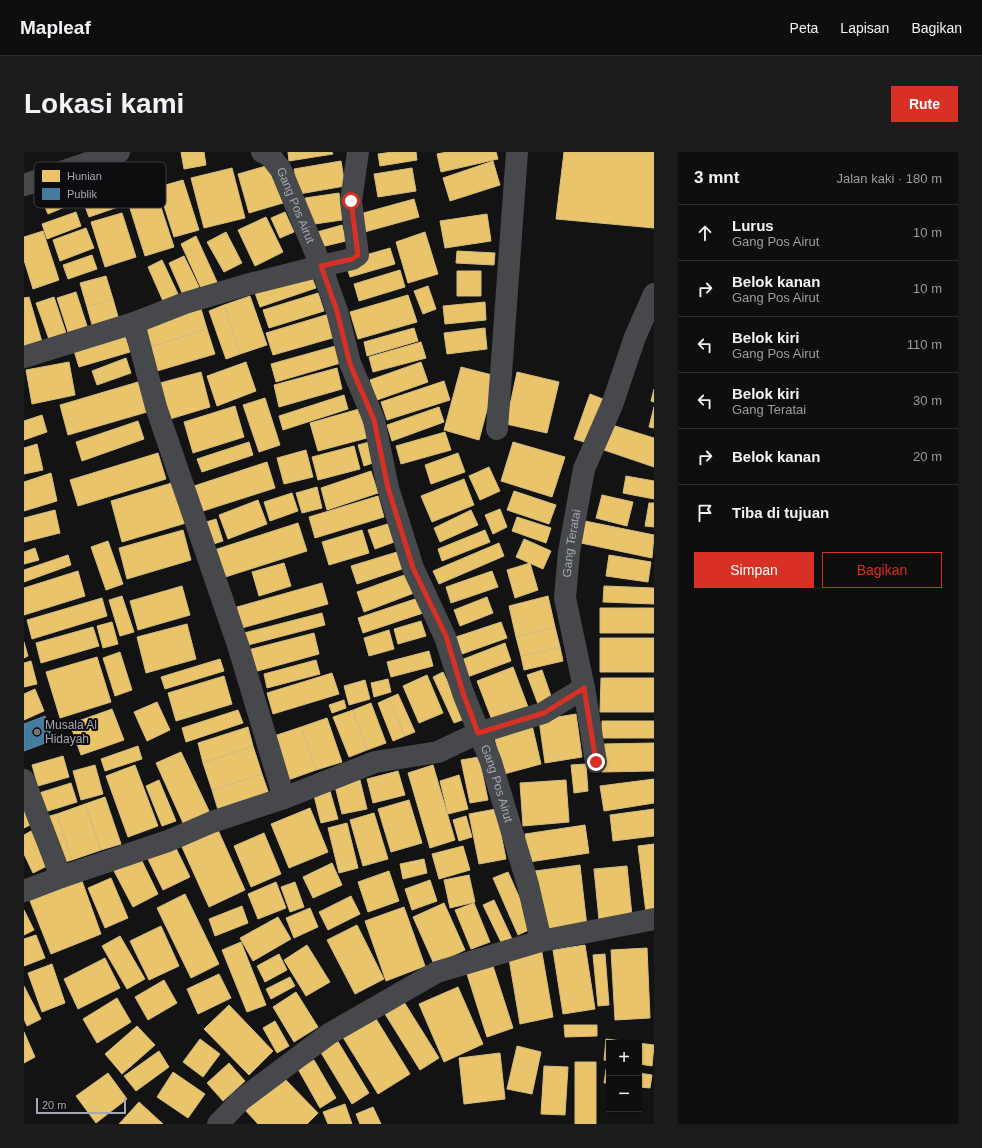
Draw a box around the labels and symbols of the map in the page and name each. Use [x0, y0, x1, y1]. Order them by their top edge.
legend [34, 162, 166, 208]
street label: Gang Pos Airut [274, 165, 318, 246]
text: Hunian [67, 170, 102, 182]
text: Publik [67, 188, 97, 200]
route start [342, 192, 360, 210]
street label: Gang Teratai [560, 508, 584, 578]
place label: Musala Al Hidayah [45, 718, 97, 746]
marker: Musala Al Hidayah [32, 727, 42, 737]
street label: Gang Pos Airut [478, 743, 516, 825]
route end [587, 753, 605, 771]
scale bar [36, 1096, 126, 1115]

